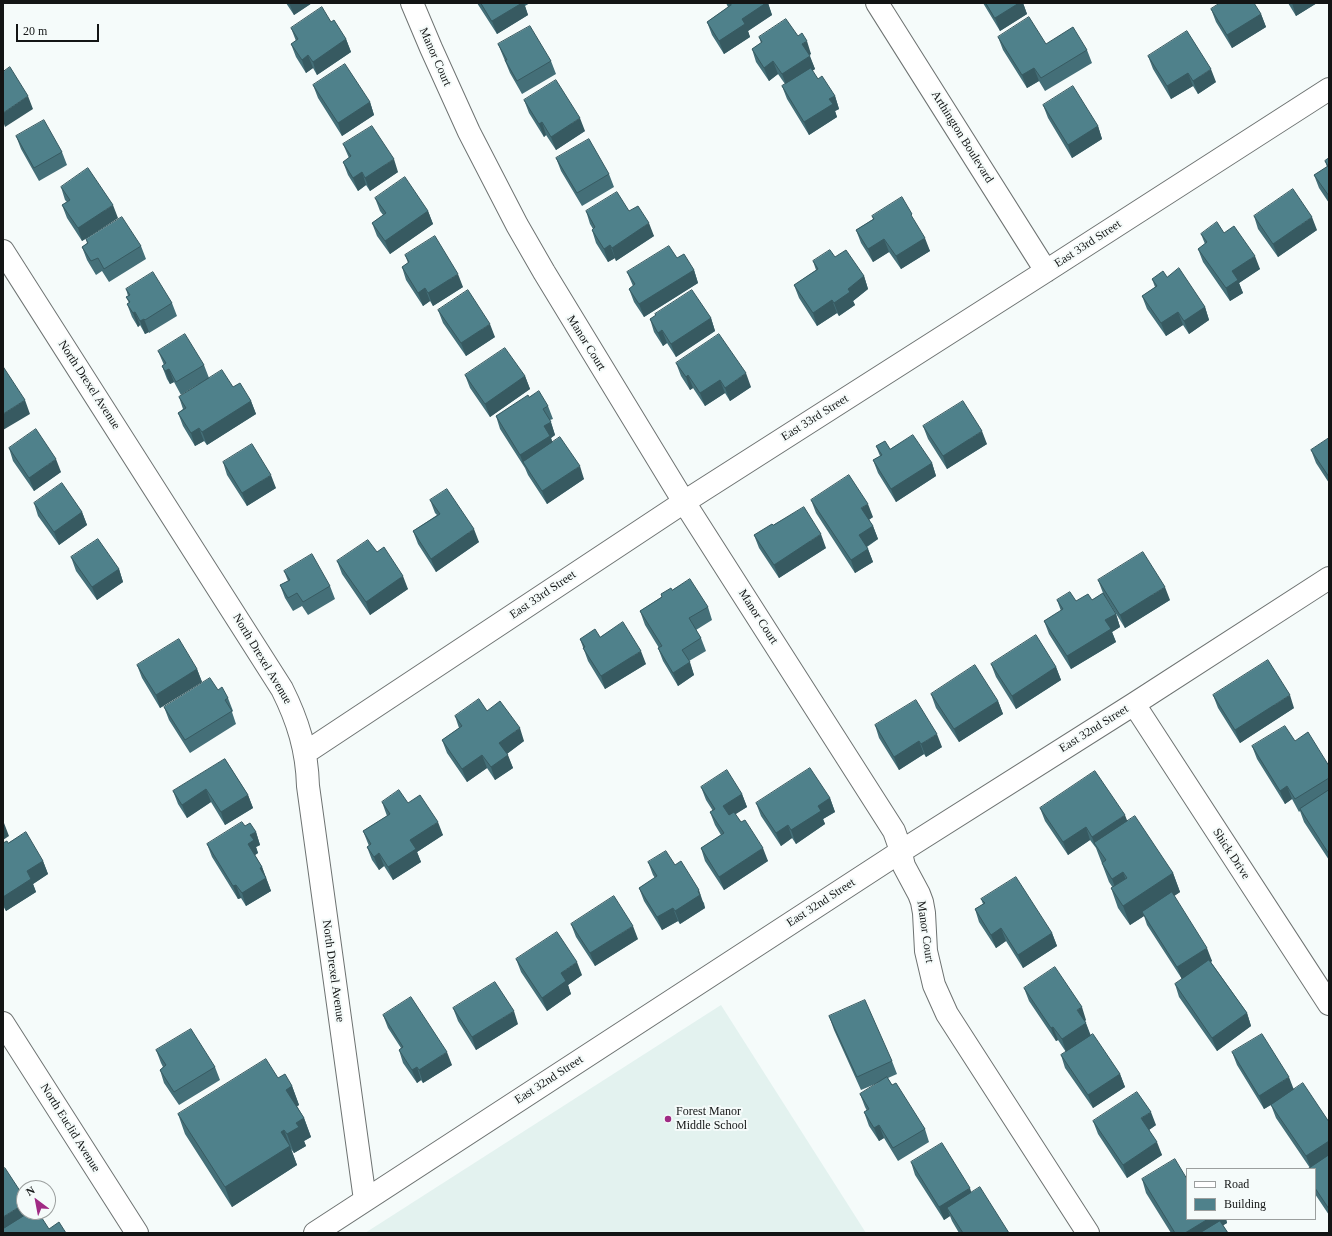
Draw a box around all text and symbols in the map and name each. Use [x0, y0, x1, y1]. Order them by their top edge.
scale bar [18, 16, 101, 42]
text: 20 m [23, 24, 47, 38]
street label: Manor Court [416, 26, 454, 88]
street label: Arthington Boulevard [928, 88, 996, 186]
street label: East 33rd Street [1052, 217, 1124, 271]
street label: Manor Court [563, 313, 609, 373]
street label: North Drexel Avenue [55, 338, 123, 432]
street label: East 33rd Street [779, 392, 851, 444]
street label: East 33rd Street [507, 568, 579, 622]
street label: Manor Court [735, 587, 781, 647]
street label: North Drexel Avenue [229, 611, 295, 707]
street label: East 32nd Street [1057, 702, 1131, 756]
street label: Shick Drive [1209, 826, 1253, 882]
street label: East 32nd Street [784, 876, 858, 930]
street label: Manor Court [914, 900, 936, 964]
street label: North Drexel Avenue [319, 919, 347, 1023]
street label: East 32nd Street [512, 1053, 586, 1107]
street label: North Euclid Avenue [37, 1081, 103, 1175]
place label: Forest Manor Middle School [676, 1105, 747, 1133]
marker: Forest Manor Middle School [663, 1114, 673, 1124]
legend [1186, 1168, 1316, 1220]
text: Road [1224, 1177, 1249, 1191]
north arrow [16, 1180, 56, 1220]
text: N [24, 1183, 37, 1198]
text: Building [1224, 1197, 1266, 1211]

